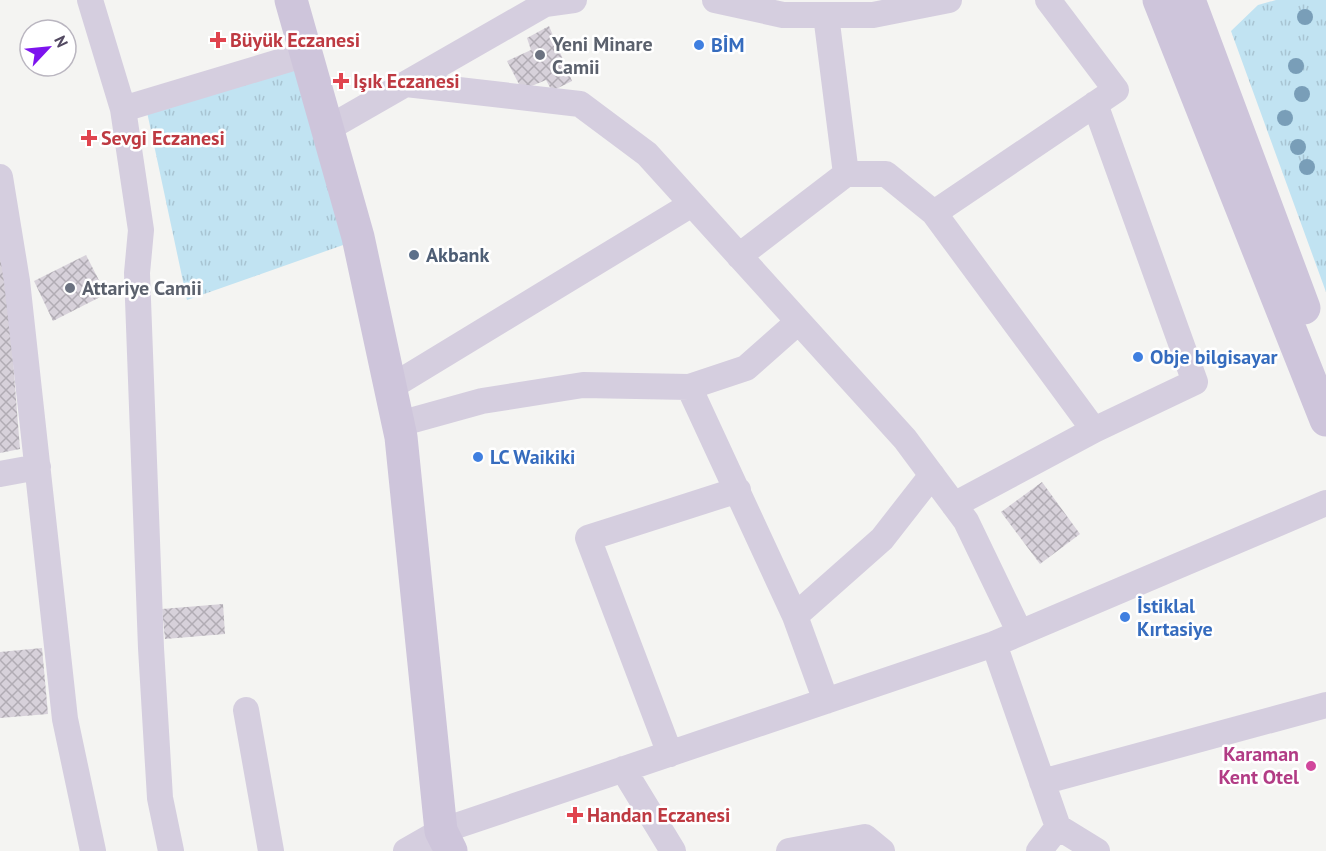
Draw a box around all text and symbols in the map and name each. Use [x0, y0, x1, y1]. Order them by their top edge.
north arrow [18, 18, 78, 78]
place label: Büyük Eczanesi [230, 27, 360, 53]
place label: Yeni Minare Camii [551, 31, 653, 80]
text: N [50, 32, 73, 51]
place label: BİM [711, 32, 745, 58]
marker: Büyük Eczanesi [211, 33, 225, 47]
marker: BİM [692, 38, 706, 52]
marker: Yeni Minare Camii [533, 48, 547, 62]
place label: Işık Eczanesi [353, 68, 460, 94]
marker: Işık Eczanesi [334, 74, 348, 88]
place label: Sevgi Eczanesi [101, 125, 225, 151]
marker: Sevgi Eczanesi [82, 131, 96, 145]
place label: Akbank [426, 242, 489, 268]
marker: Akbank [407, 248, 421, 262]
place label: Attariye Camii [82, 275, 202, 301]
marker: Attariye Camii [63, 281, 77, 295]
place label: Obje bilgisayar [1150, 344, 1278, 370]
marker: Obje bilgisayar [1131, 350, 1145, 364]
place label: LC Waikiki [490, 444, 575, 470]
marker: LC Waikiki [471, 450, 485, 464]
place label: İstiklal Kırtasiye [1137, 593, 1213, 642]
marker: İstiklal Kırtasiye [1118, 610, 1132, 624]
place label: Karaman Kent Otel [1218, 741, 1299, 790]
marker: Karaman Kent Otel [1304, 759, 1318, 773]
place label: Handan Eczanesi [587, 802, 730, 828]
marker: Handan Eczanesi [568, 808, 582, 822]

